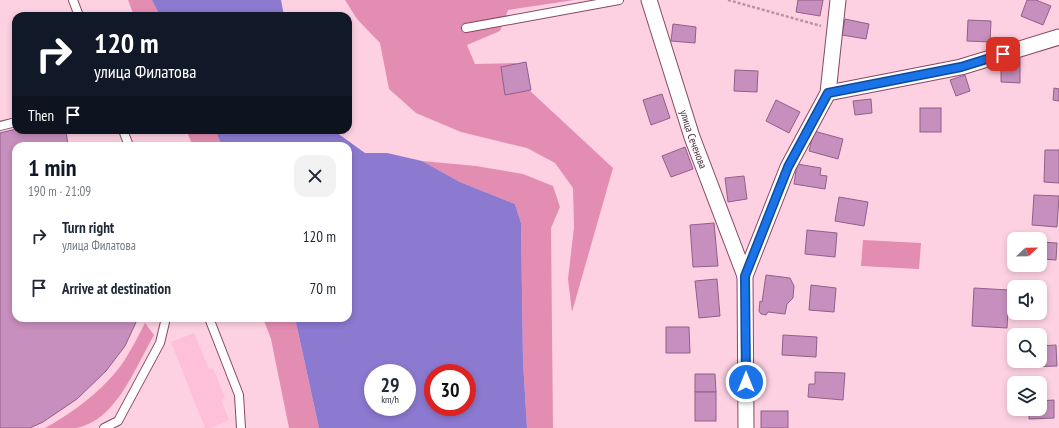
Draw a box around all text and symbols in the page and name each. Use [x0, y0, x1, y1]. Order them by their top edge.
text: 120 m [94, 24, 158, 61]
icon: right [28, 28, 80, 80]
pin [986, 37, 1020, 71]
icon: arrive [992, 43, 1014, 65]
text: улица Филатова [94, 60, 196, 83]
icon: arrive [62, 104, 84, 126]
text: Then [28, 106, 54, 125]
street label: улица Сеченова [677, 108, 710, 170]
text: 1 min [28, 152, 76, 183]
button: close [294, 155, 336, 197]
text: 190 m · 21:09 [28, 183, 91, 200]
text: Turn right [62, 218, 114, 237]
icon: right [28, 225, 50, 247]
text: 120 m [303, 227, 336, 246]
north arrow [1007, 232, 1047, 272]
map controls [1007, 232, 1047, 416]
text: улица Филатова [62, 237, 136, 254]
icon: arrive [28, 277, 50, 299]
text: Arrive at destination [62, 279, 171, 298]
text: 70 m [310, 279, 336, 298]
button: sound [1007, 280, 1047, 320]
button: search [1007, 328, 1047, 368]
position arrow [725, 361, 767, 403]
speed limit sign: 30 [424, 364, 476, 416]
text: 29 [380, 372, 400, 398]
button: layers [1007, 376, 1047, 416]
text: km/h [381, 393, 399, 406]

